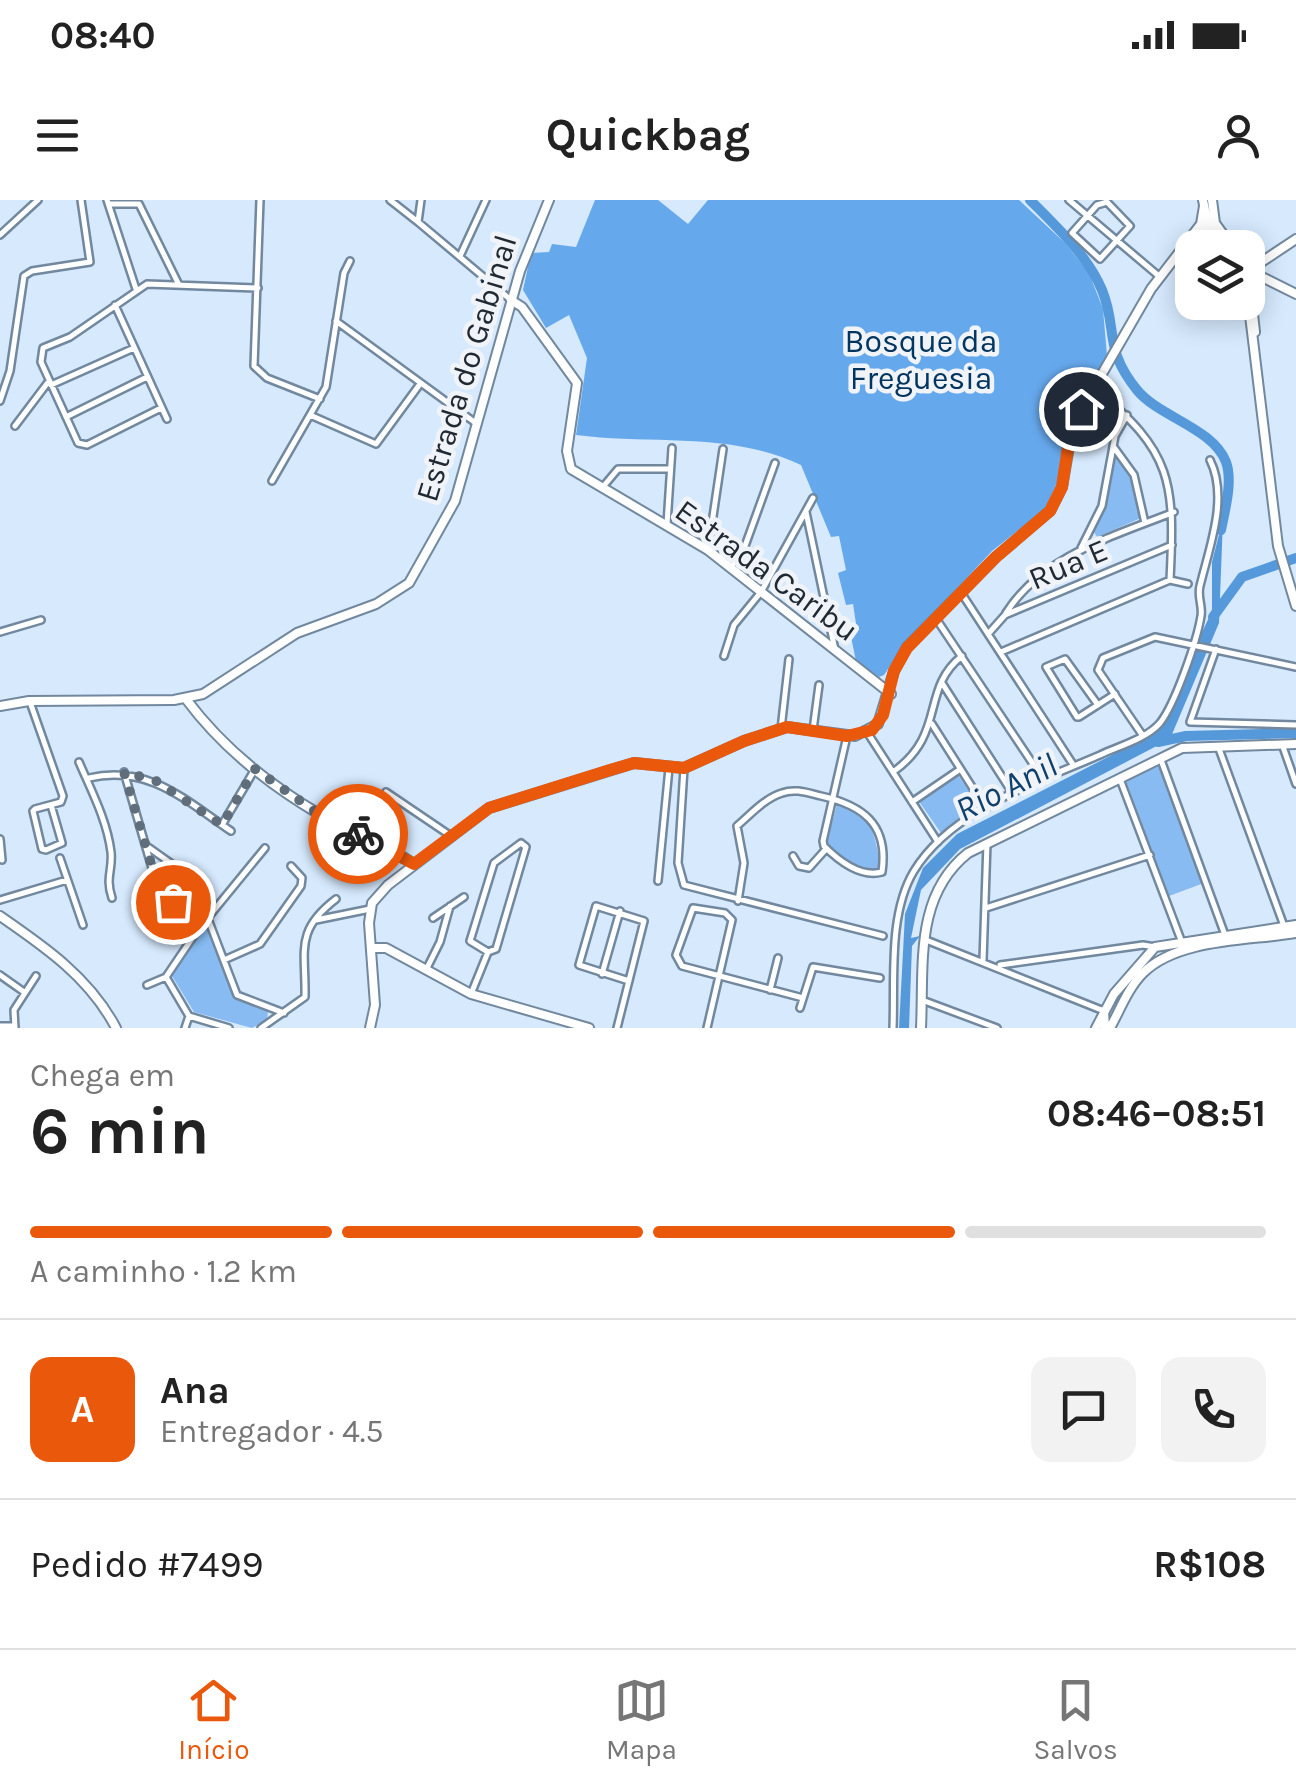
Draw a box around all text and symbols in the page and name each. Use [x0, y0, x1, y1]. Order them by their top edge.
text: 08:40 [50, 13, 156, 58]
icon: menu [30, 108, 85, 163]
icon: person [1211, 108, 1266, 163]
text: Quickbag [546, 109, 750, 161]
street label: Estrada do Gabinal [408, 230, 525, 506]
map controls [1175, 230, 1265, 320]
button: layers [1175, 230, 1265, 320]
park label: Bosque da Freguesia [845, 323, 997, 397]
pin [1039, 367, 1124, 452]
icon: home [1054, 382, 1109, 437]
street label: Estrada Caribu [668, 492, 865, 649]
street label: Rua E [1023, 531, 1113, 598]
water label: Rio Anil [948, 744, 1064, 830]
courier [308, 784, 408, 884]
icon: bike [331, 807, 386, 862]
pin [131, 860, 216, 945]
icon: bag [146, 875, 201, 930]
text: Chega em [30, 1057, 175, 1094]
text: 08:46–08:51 [1047, 1091, 1266, 1136]
text: 6 min [30, 1093, 209, 1169]
text: A caminho · 1.2 km [30, 1253, 297, 1290]
button: chat [1031, 1357, 1136, 1462]
button: phone [1161, 1357, 1266, 1462]
text: Ana [160, 1368, 230, 1413]
text: A [71, 1387, 94, 1432]
text: Entregador · 4.5 [160, 1413, 384, 1450]
text: Pedido #7499 [30, 1542, 264, 1587]
text: R$108 [1153, 1542, 1266, 1587]
tab: Início [178, 1673, 249, 1766]
tab: Mapa [606, 1673, 677, 1766]
tab: Salvos [1033, 1673, 1118, 1766]

